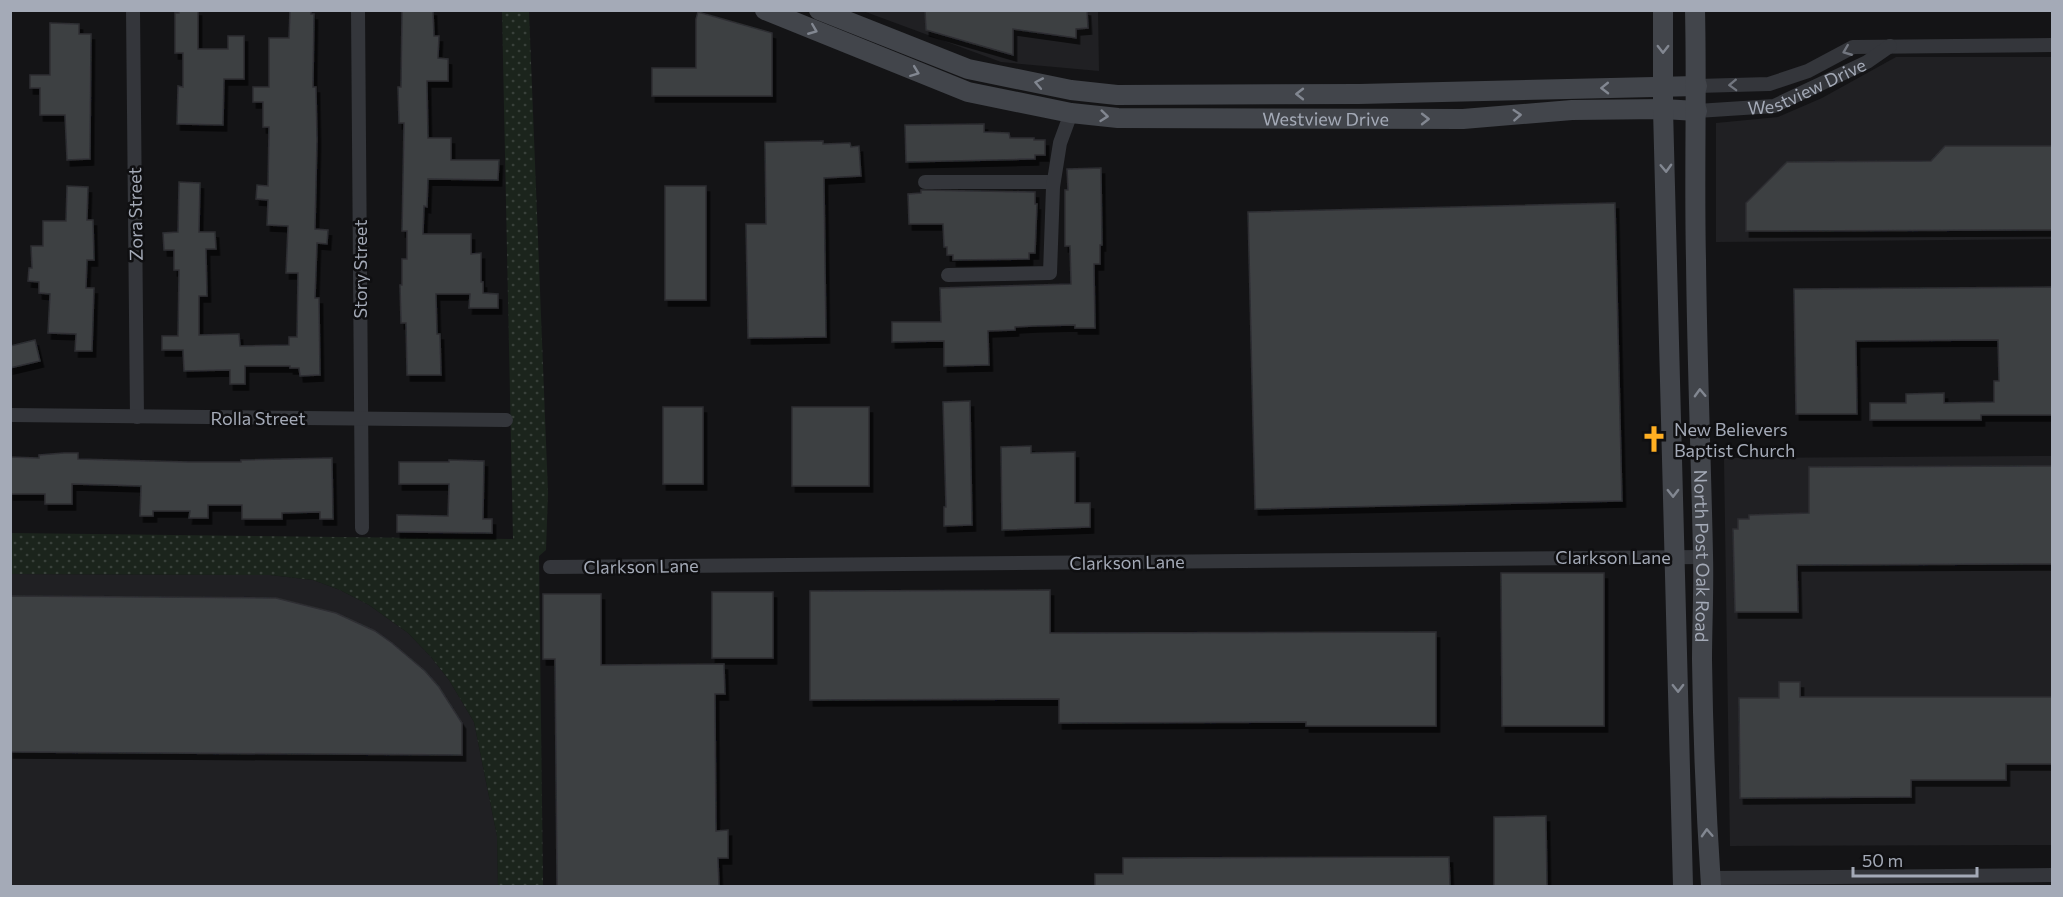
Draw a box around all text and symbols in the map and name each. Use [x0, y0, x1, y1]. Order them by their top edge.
one-way arrow [807, 23, 818, 35]
one-way arrow [1842, 43, 1853, 56]
one-way arrow [1657, 44, 1669, 53]
street label: Westview Drive [1747, 53, 1869, 119]
one-way arrow [909, 64, 920, 77]
one-way arrow [1034, 77, 1044, 90]
one-way arrow [1729, 78, 1738, 91]
one-way arrow [1600, 82, 1609, 94]
one-way arrow [1296, 88, 1305, 100]
street label: Westview Drive [1262, 107, 1389, 130]
one-way arrow [1513, 108, 1522, 121]
one-way arrow [1100, 109, 1109, 122]
one-way arrow [1421, 113, 1430, 125]
one-way arrow [1659, 163, 1672, 172]
street label: Zora Street [123, 167, 147, 261]
street label: Story Street [349, 219, 371, 319]
one-way arrow [1693, 389, 1706, 398]
street label: Rolla Street [210, 407, 306, 429]
place label: New Believers Baptist Church [1674, 418, 1795, 461]
church icon: New Believers Baptist Church [1639, 424, 1669, 454]
street label: North Post Oak Road [1690, 469, 1714, 642]
one-way arrow [1667, 489, 1679, 498]
street label: Clarkson Lane [1555, 546, 1671, 568]
street label: Clarkson Lane [1069, 550, 1185, 574]
street label: Clarkson Lane [583, 554, 699, 578]
one-way arrow [1671, 684, 1684, 693]
one-way arrow [1701, 829, 1714, 838]
scale bar [1853, 840, 1978, 878]
text: 50 m [1862, 849, 1903, 871]

